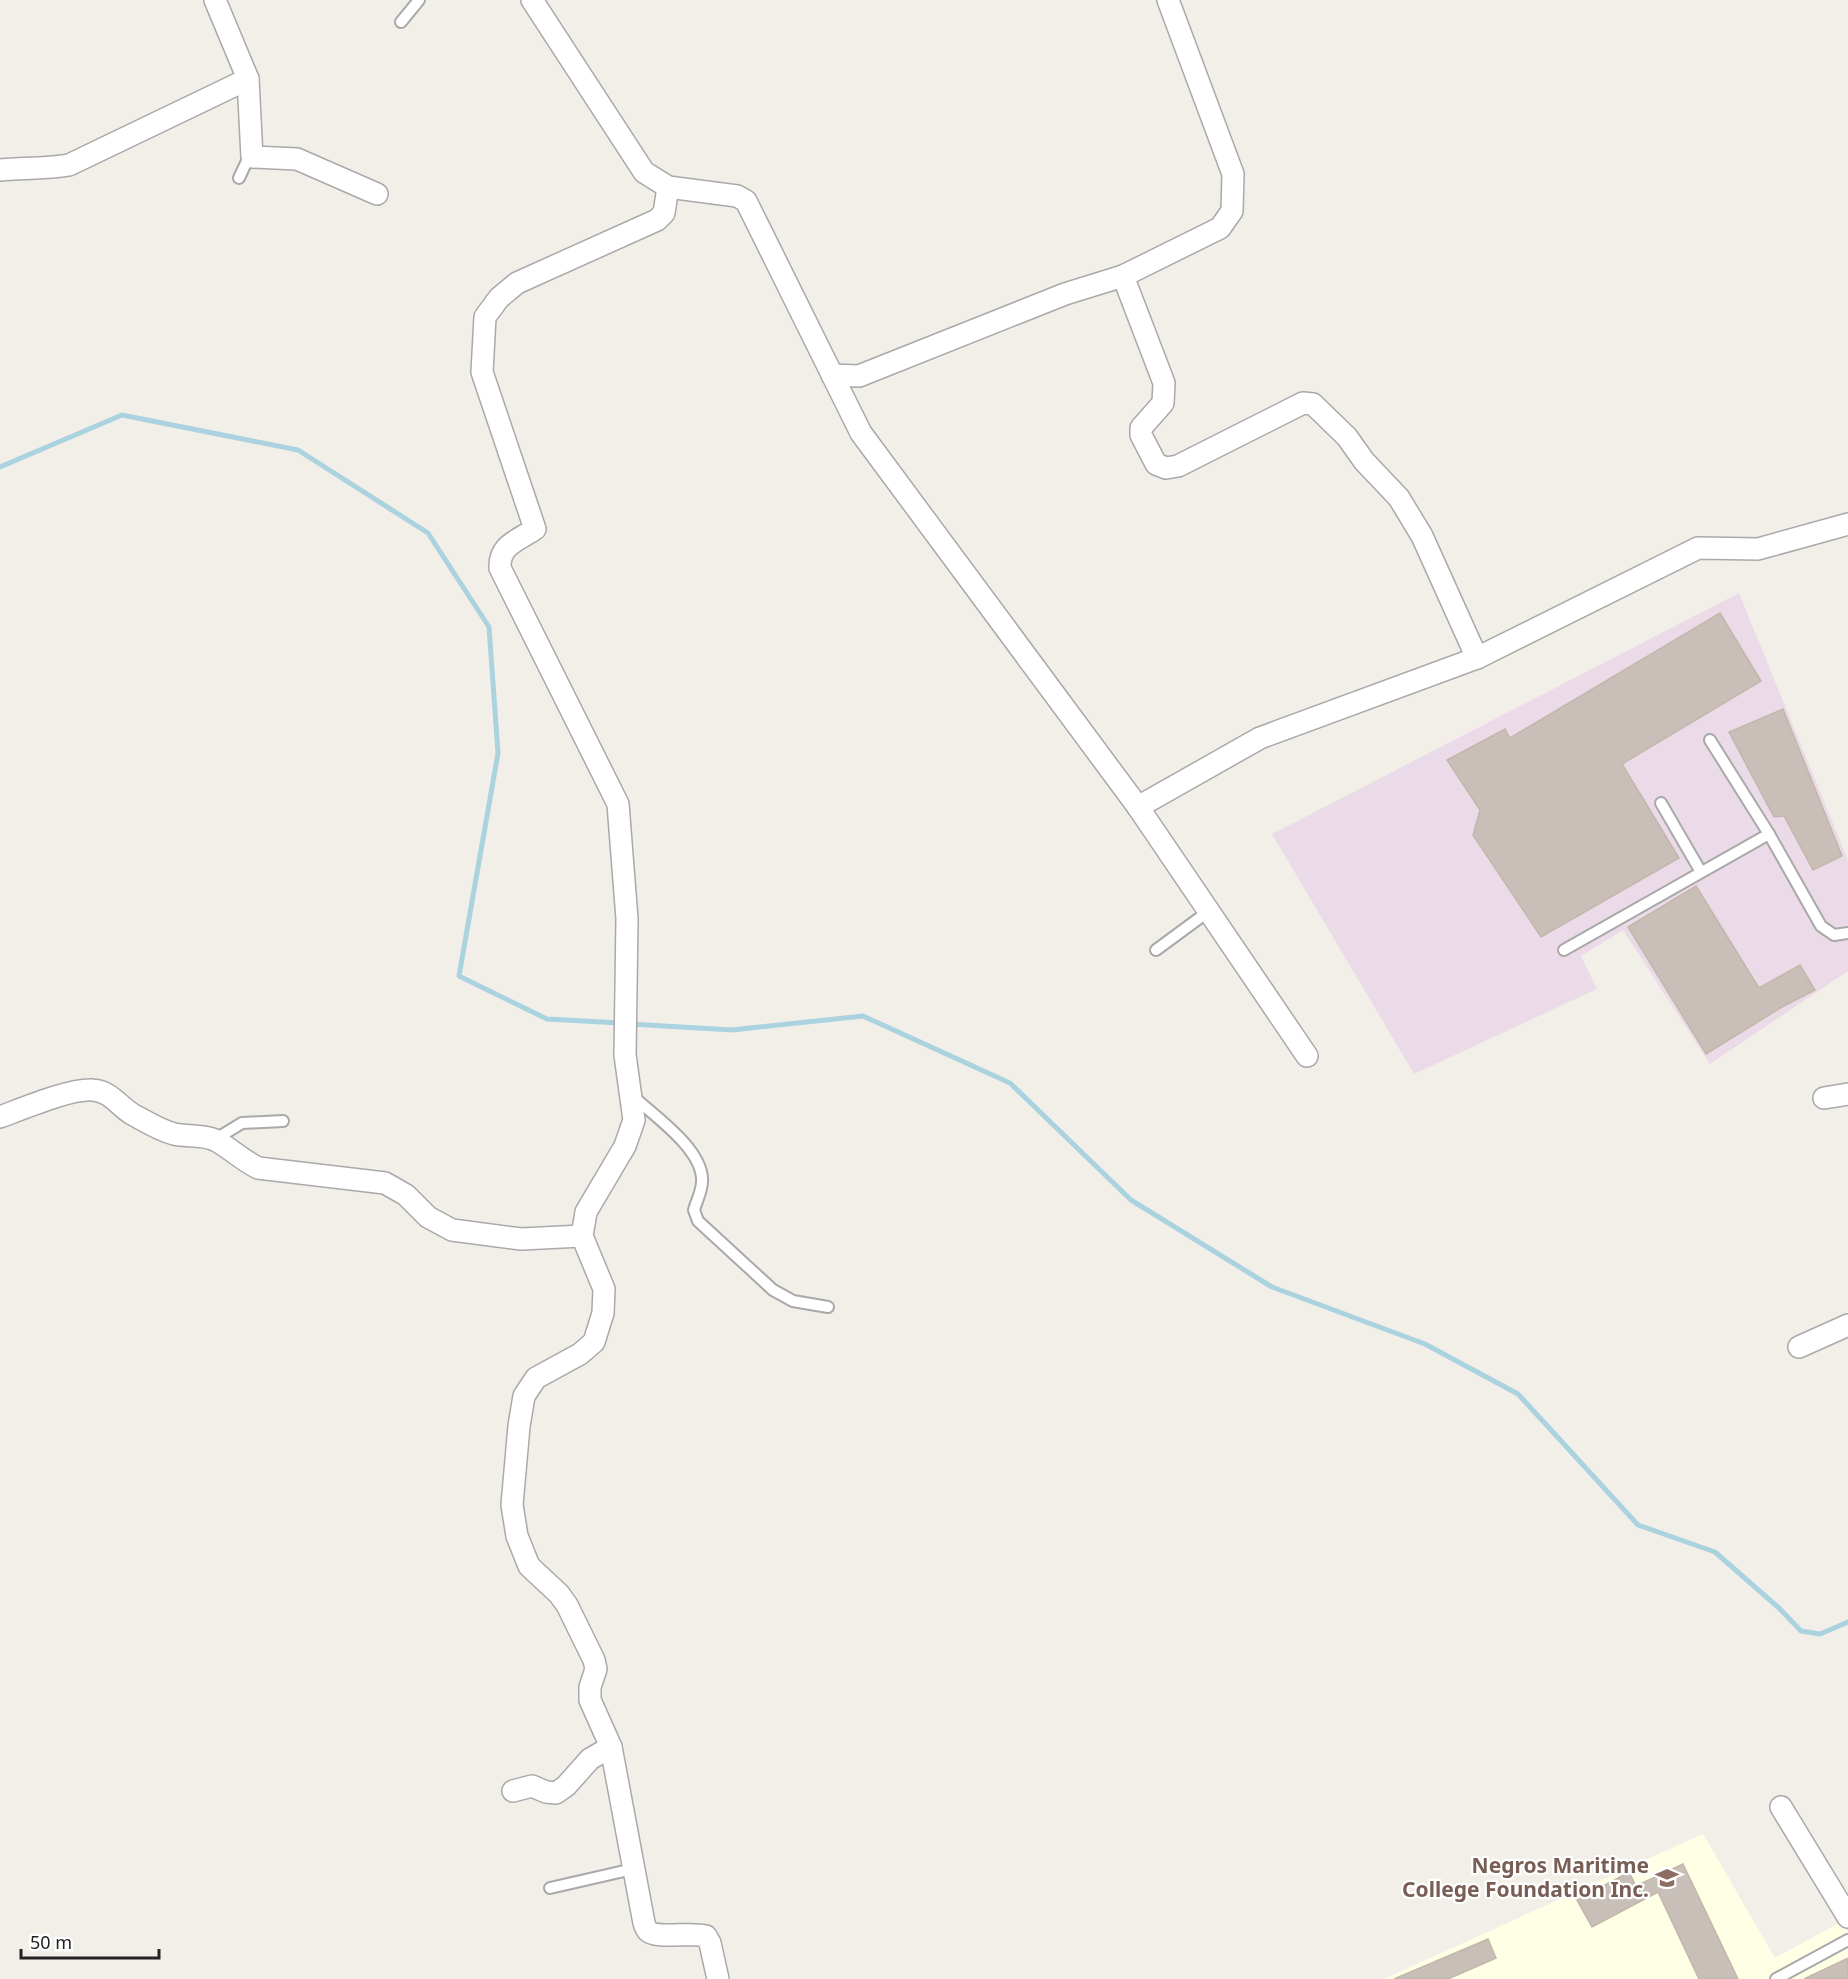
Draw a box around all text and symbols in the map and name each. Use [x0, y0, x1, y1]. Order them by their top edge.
place label: Negros Maritime College Foundation Inc. [1402, 1851, 1649, 1903]
school or university icon: Negros Maritime College Foundation Inc. [1654, 1865, 1680, 1891]
scale bar [21, 1922, 159, 1960]
text: 50 m [30, 1930, 72, 1954]

